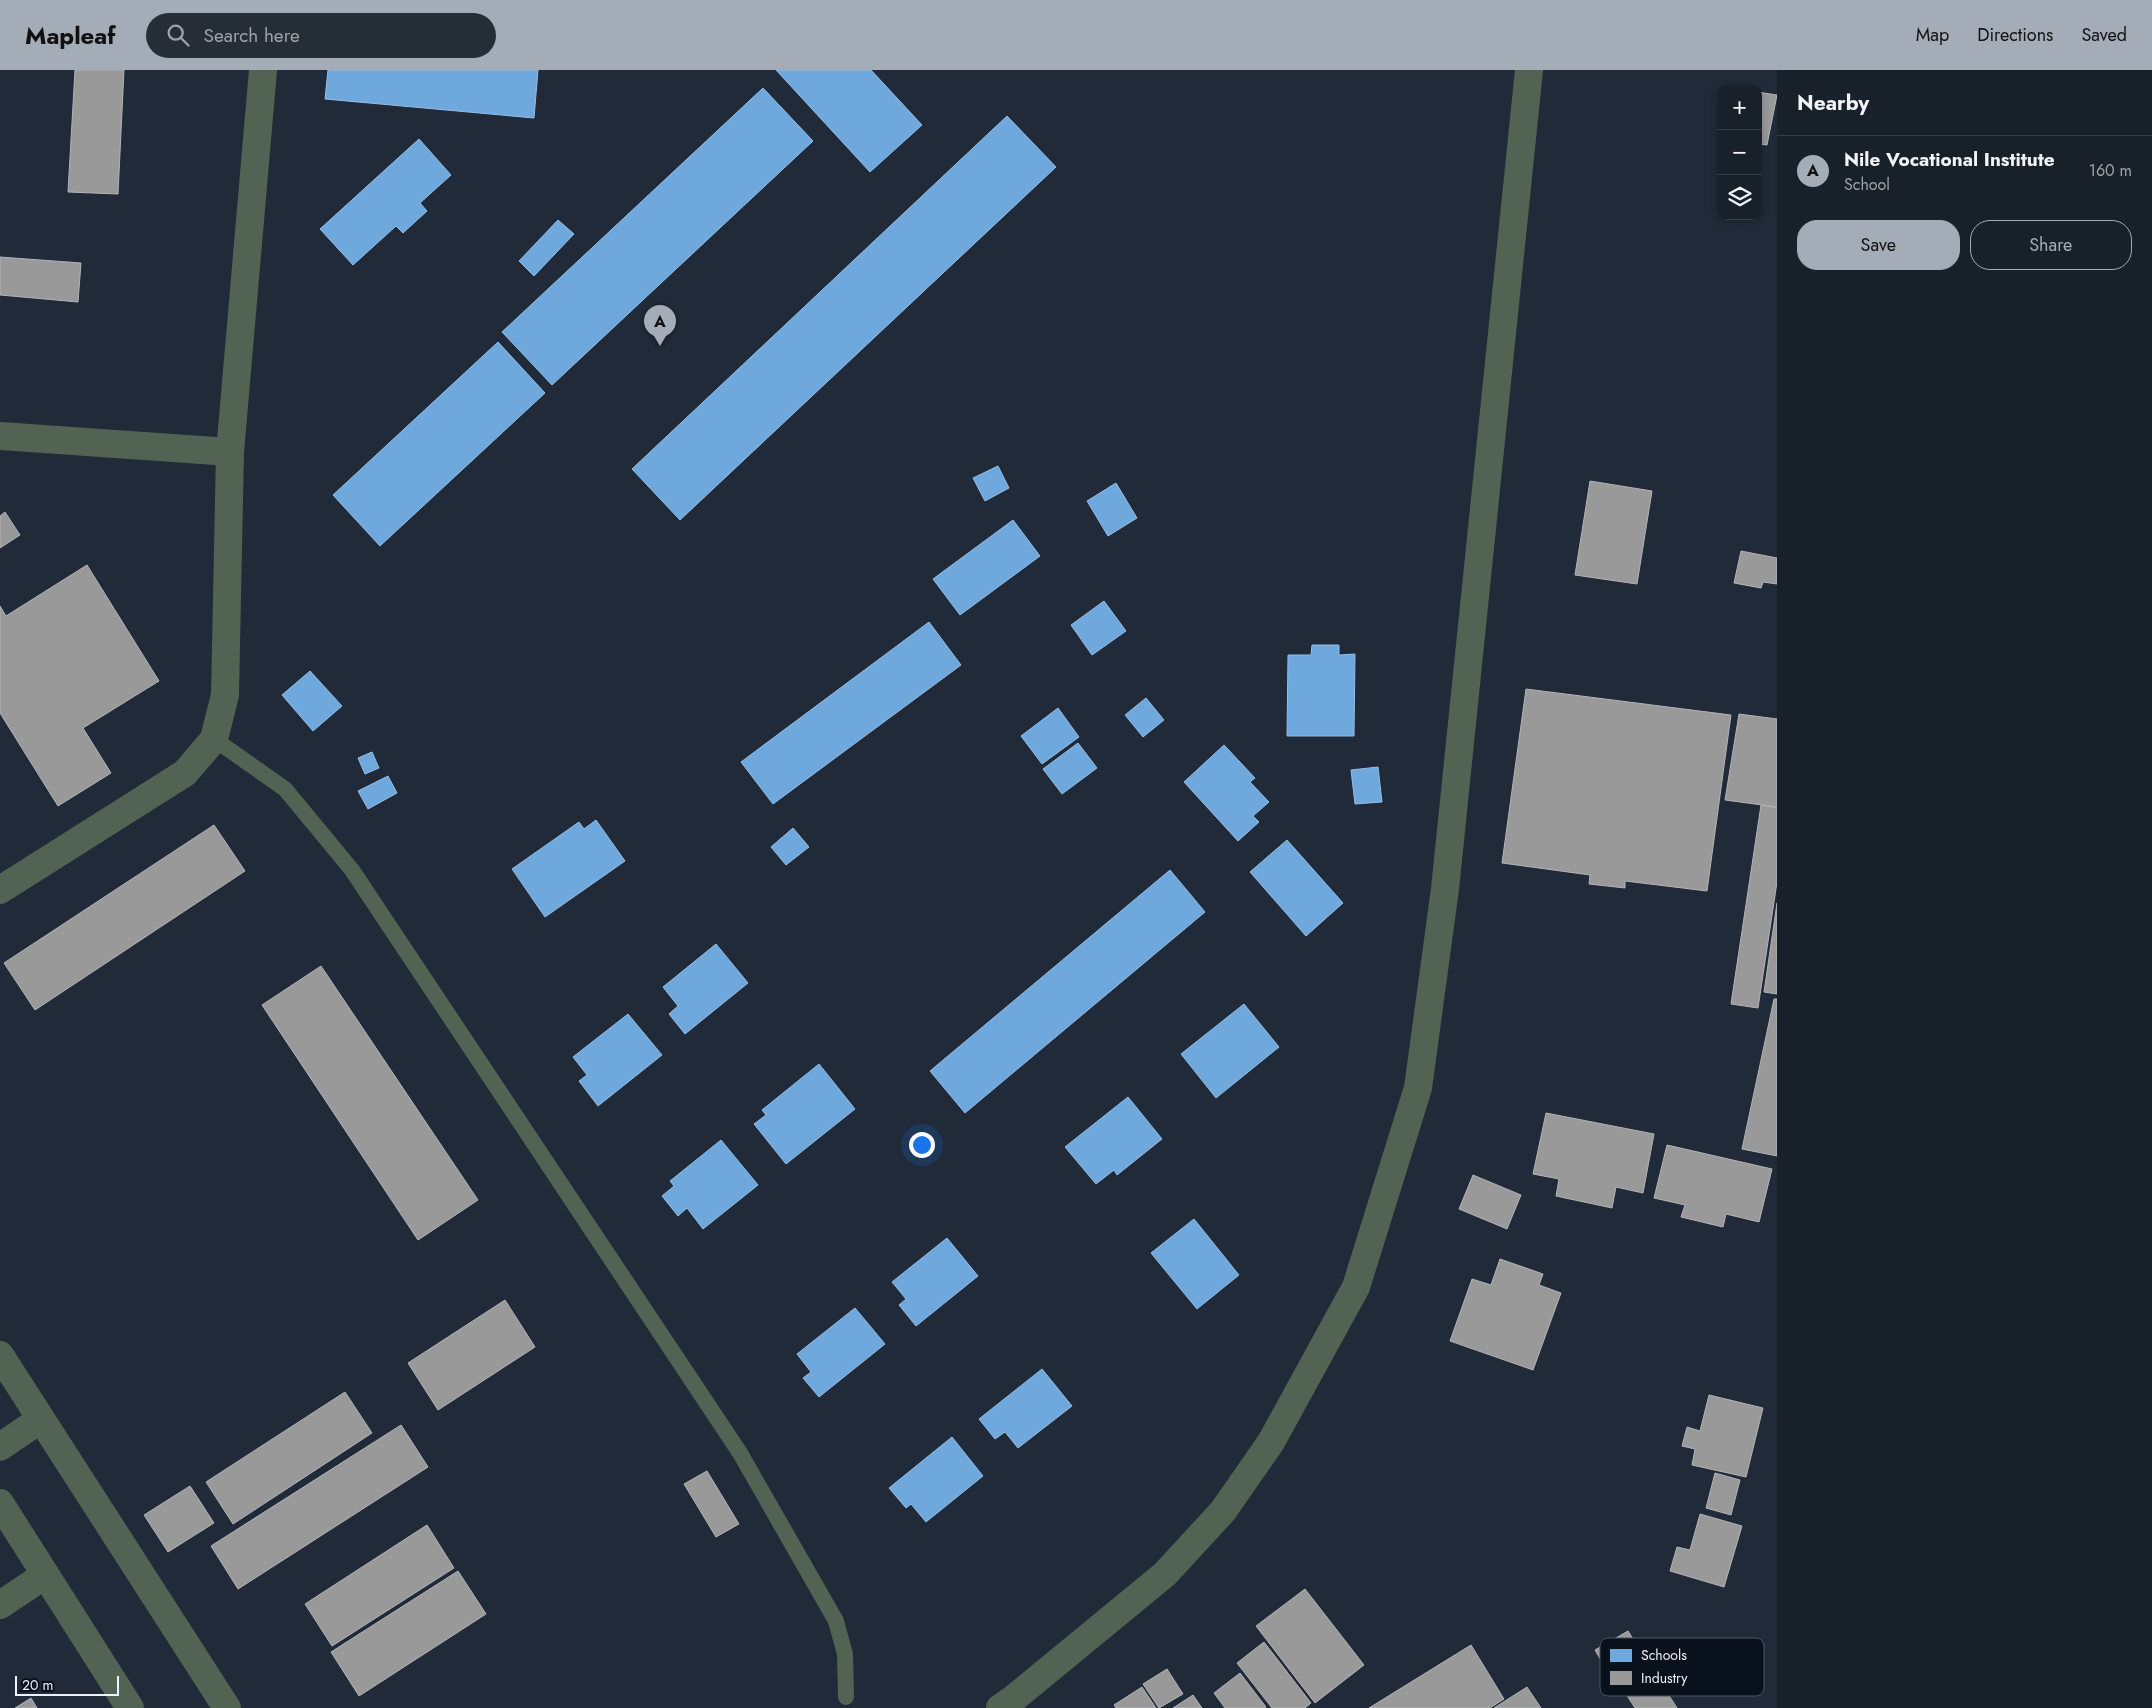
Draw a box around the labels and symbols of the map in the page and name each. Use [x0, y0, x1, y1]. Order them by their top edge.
pin: A [644, 305, 676, 346]
your location [909, 1132, 935, 1158]
legend [1600, 1638, 1764, 1696]
text: Schools [1641, 1645, 1687, 1665]
text: Industry [1641, 1668, 1688, 1688]
scale bar [15, 1673, 119, 1696]

